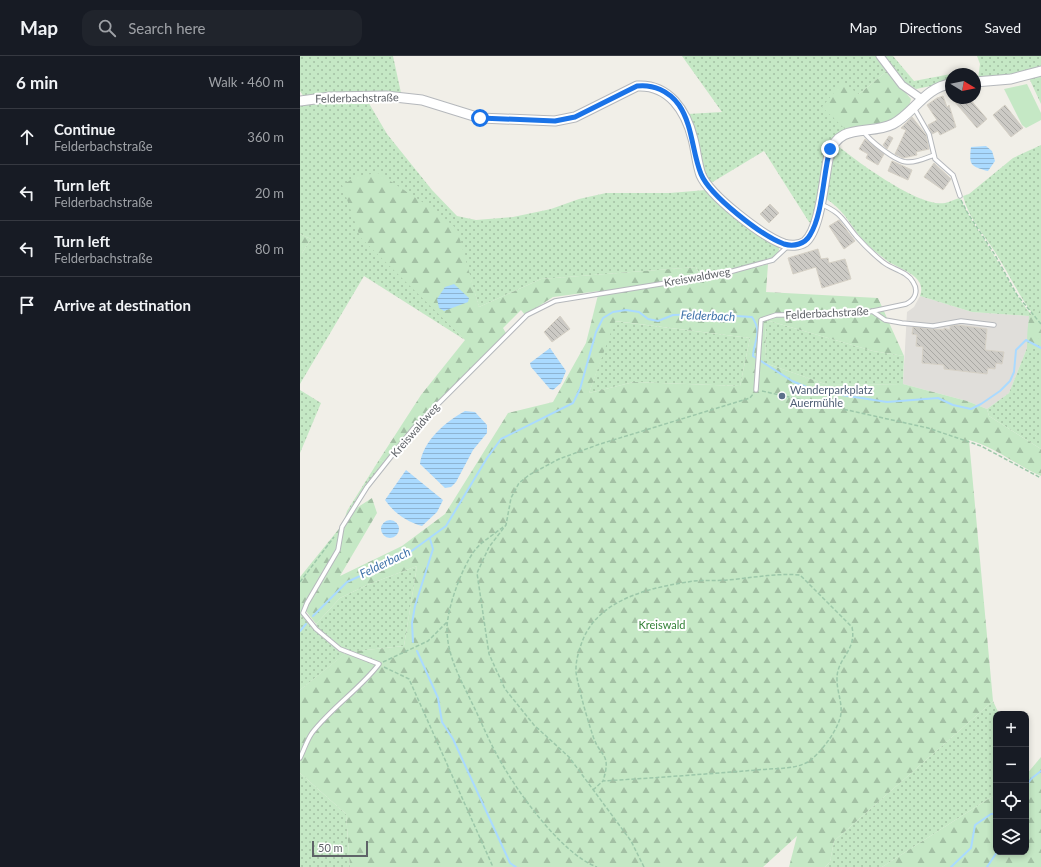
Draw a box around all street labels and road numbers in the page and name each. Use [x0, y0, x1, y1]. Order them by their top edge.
street label: Felderbachstraße [315, 90, 399, 105]
street label: Kreiswaldweg [663, 264, 731, 289]
street label: Felderbachstraße [785, 304, 869, 321]
street label: Kreiswaldweg [388, 400, 442, 459]

